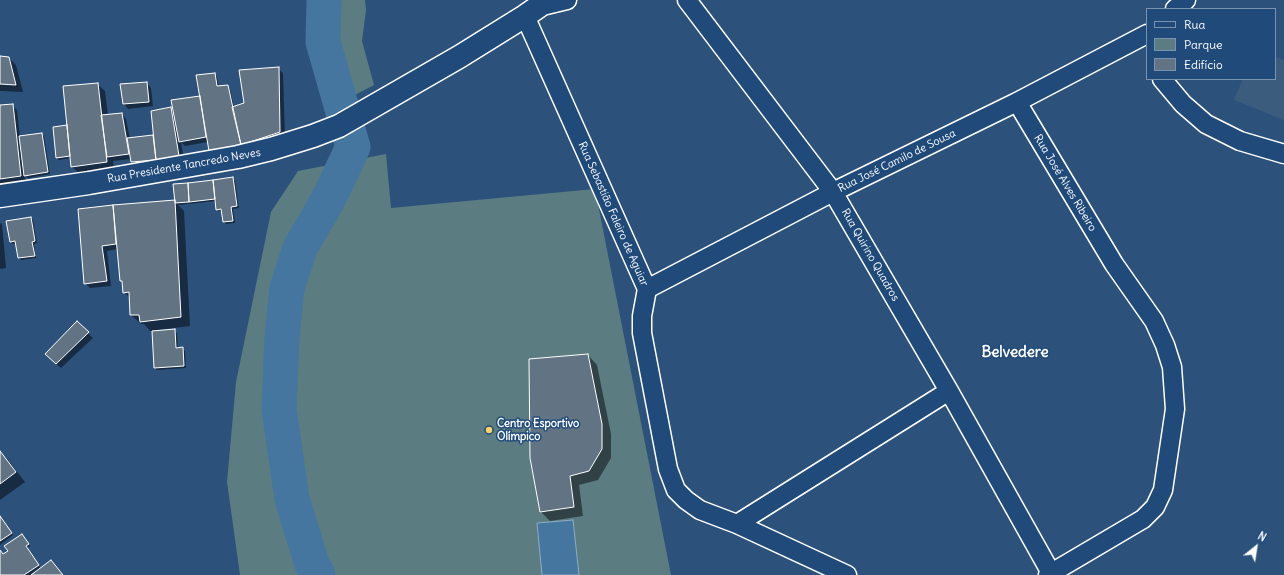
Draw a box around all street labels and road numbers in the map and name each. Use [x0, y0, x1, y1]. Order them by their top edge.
street label: Rua José Camilo de Sousa [836, 127, 958, 195]
street label: Rua José Alves Ribeiro [1031, 132, 1099, 234]
street label: Rua Sebastião Faleiro de Aguiar [575, 140, 651, 288]
street label: Rua Presidente Tancredo Neves [106, 146, 262, 186]
street label: Rua Quirino Quadros [838, 206, 902, 304]

